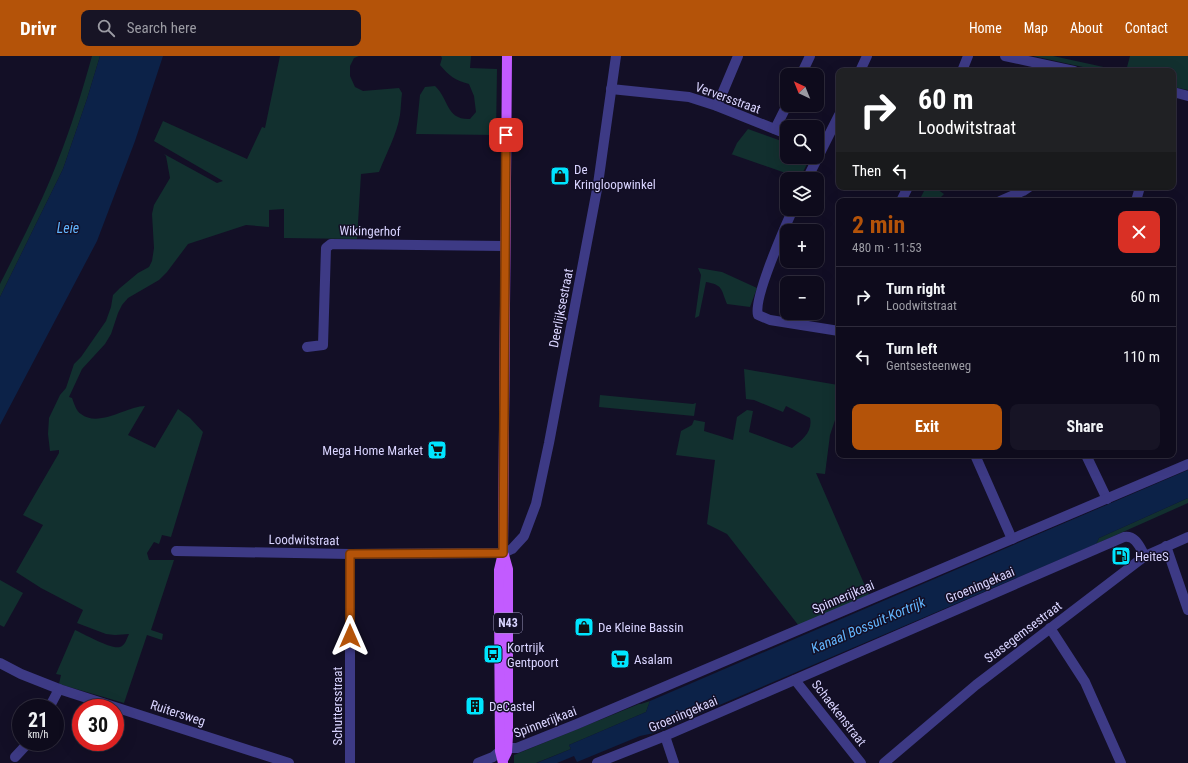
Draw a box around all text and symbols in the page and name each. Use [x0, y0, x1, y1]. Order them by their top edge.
search box [81, 10, 361, 46]
text: Drivr [20, 17, 57, 40]
icon: search [95, 17, 117, 39]
text: Search here [127, 19, 196, 37]
text: Home [969, 20, 1002, 36]
text: Map [1024, 20, 1048, 36]
text: About [1070, 20, 1103, 36]
text: Contact [1125, 20, 1168, 36]
north arrow [780, 68, 824, 112]
map controls [780, 68, 824, 320]
street label: Verversstraat [693, 79, 763, 117]
text: 60 m [918, 83, 974, 116]
icon: right [852, 84, 904, 136]
text: Loodwitstraat [918, 117, 1016, 138]
pin [489, 118, 523, 152]
button: search [780, 120, 824, 164]
icon: arrive [495, 124, 517, 146]
icon: left [889, 160, 911, 182]
place label: De Kringloopwinkel [574, 162, 656, 192]
text: Then [852, 162, 881, 180]
shop icon: De Kringloopwinkel [549, 165, 571, 187]
button: layers [780, 172, 824, 216]
text: 2 min [852, 211, 905, 239]
button: close [1118, 211, 1160, 253]
water label: Leie [57, 220, 79, 236]
street label: Wikingerhof [339, 223, 401, 239]
button: + [780, 224, 824, 268]
text: 480 m · 11:53 [852, 240, 922, 255]
street label: Deerlijksestraat [546, 267, 576, 349]
button: − [780, 276, 824, 320]
text: Turn right [886, 280, 945, 298]
icon: right [852, 286, 874, 308]
text: 60 m [1130, 288, 1160, 306]
text: Loodwitstraat [886, 298, 957, 313]
text: Turn left [886, 340, 937, 358]
icon: left [852, 346, 874, 368]
text: 110 m [1123, 348, 1160, 366]
text: Gentsesteenweg [886, 358, 971, 373]
button: Exit [852, 404, 1002, 450]
button: Share [1010, 404, 1160, 450]
supermarket icon: Mega Home Market [426, 439, 448, 461]
place label: Mega Home Market [322, 443, 423, 458]
street label: Loodwitstraat [268, 532, 340, 548]
fuel station icon: HeiteS [1110, 545, 1132, 567]
place label: HeiteS [1135, 549, 1169, 564]
street label: Groeningekaai [943, 564, 1017, 606]
street label: Spinnerijkaai [810, 577, 876, 617]
water label: Kanaal Bossuit-Kortrijk [809, 593, 928, 656]
street label: Stasegemsestraat [981, 598, 1065, 666]
road number: N43 [494, 613, 522, 633]
position arrow [329, 615, 371, 657]
shop icon: De Kleine Bassin [573, 616, 595, 638]
place label: De Kleine Bassin [598, 620, 683, 635]
place label: Kortrijk Gentpoort [507, 640, 559, 670]
bus stop icon: Kortrijk Gentpoort [482, 643, 504, 665]
supermarket icon: Asalam [609, 648, 631, 670]
place label: Asalam [634, 652, 673, 667]
street label: Schuttersstraat [330, 666, 345, 745]
street label: Schaekenstraat [809, 677, 869, 749]
street label: Groeningekaai [646, 693, 720, 735]
building icon: DeCastel [464, 695, 486, 717]
street label: Ruitersweg [149, 697, 207, 729]
speed limit sign: 30 [72, 699, 124, 751]
place label: DeCastel [489, 699, 535, 714]
street label: Spinnerijkaai [512, 703, 578, 741]
text: 21 [28, 708, 48, 732]
text: km/h [28, 729, 48, 740]

